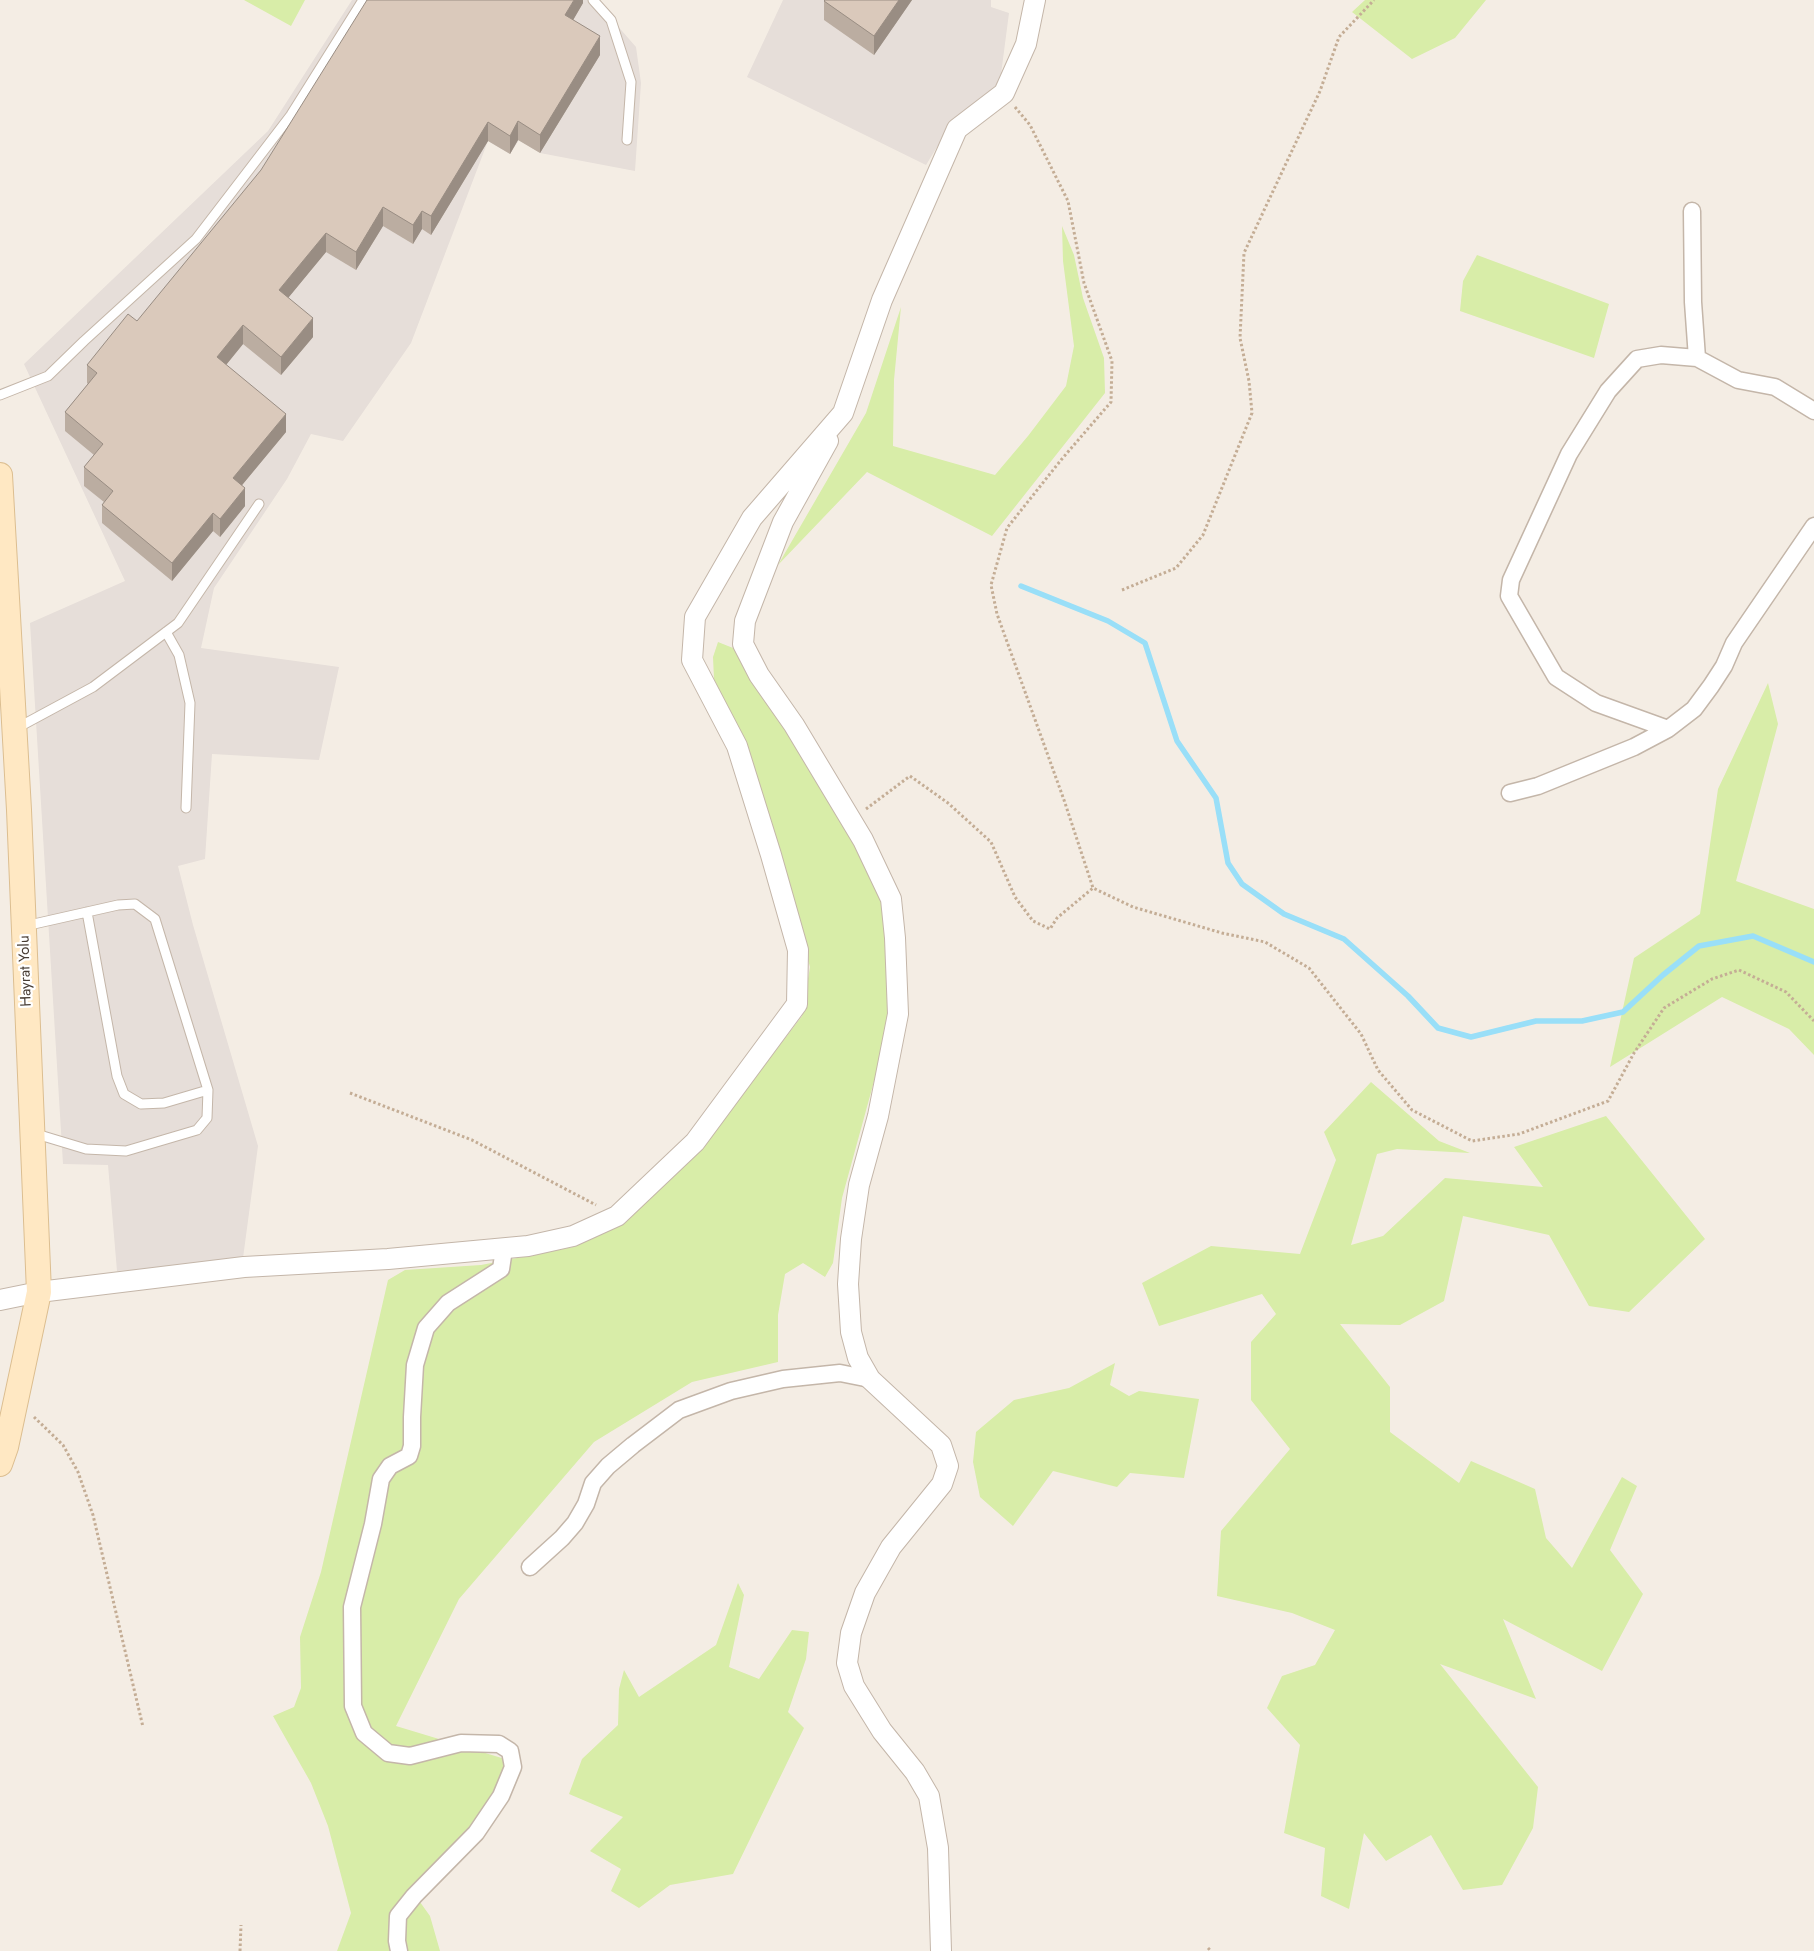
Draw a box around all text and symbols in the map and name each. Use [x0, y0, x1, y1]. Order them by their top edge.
street label: Hayrat Yolu [16, 935, 36, 1007]

